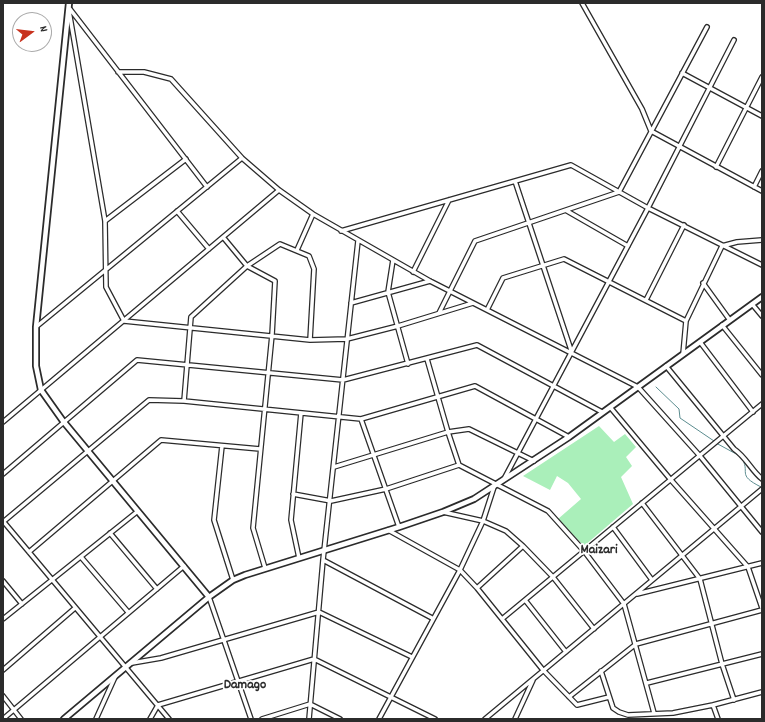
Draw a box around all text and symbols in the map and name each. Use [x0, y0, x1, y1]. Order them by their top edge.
north arrow [12, 12, 52, 52]
text: N [34, 24, 51, 34]
district label: Maizari [581, 543, 617, 559]
district label: Damago [224, 678, 266, 694]

